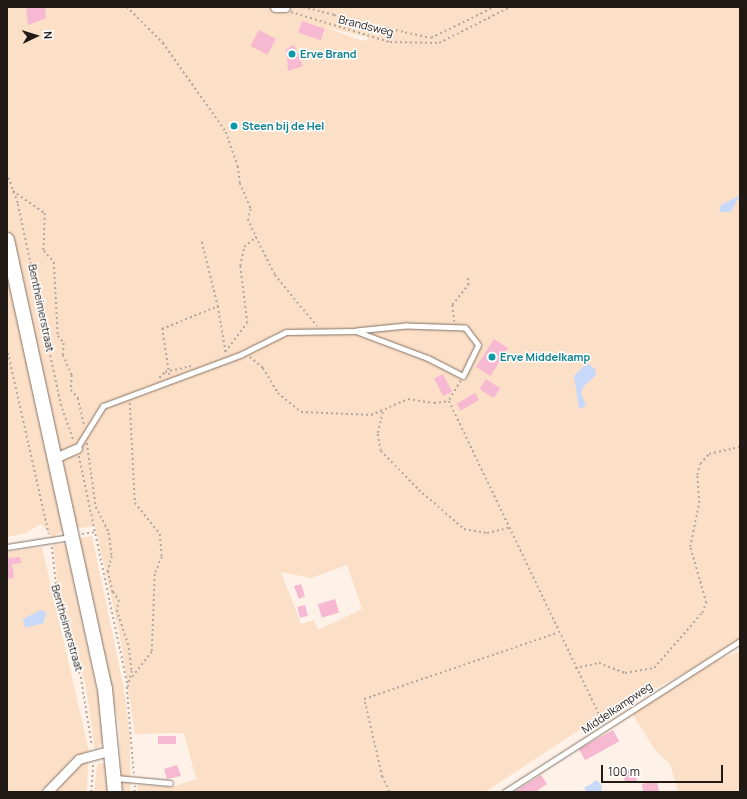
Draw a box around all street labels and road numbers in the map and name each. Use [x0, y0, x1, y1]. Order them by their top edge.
street label: Brandsweg [337, 13, 395, 39]
street label: Bentheimerstraat [25, 263, 57, 353]
street label: Bentheimerstraat [48, 583, 86, 673]
street label: Middelkampweg [579, 680, 655, 736]

